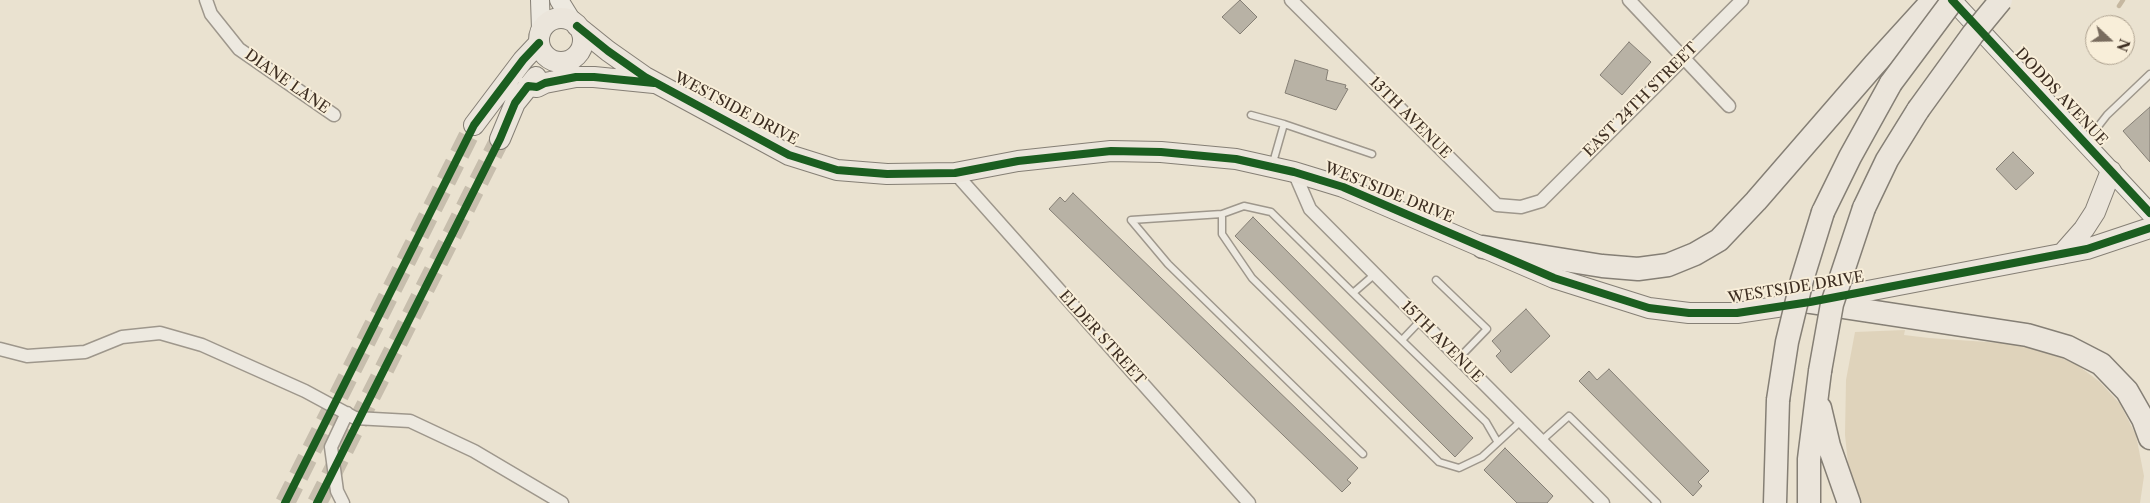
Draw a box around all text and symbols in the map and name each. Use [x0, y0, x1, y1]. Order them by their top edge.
north arrow [2085, 15, 2135, 65]
text: N [2112, 36, 2134, 54]
street label: EAST 24TH STREET [1580, 39, 1702, 161]
street label: DODDS AVENUE [2011, 44, 2111, 150]
street label: DIANE LANE [241, 46, 333, 118]
street label: WESTSIDE DRIVE [671, 69, 801, 149]
street label: 13TH AVENUE [1365, 73, 1455, 163]
street label: WESTSIDE DRIVE [1322, 159, 1456, 227]
street label: WESTSIDE DRIVE [1727, 268, 1865, 308]
street label: ELDER STREET [1055, 287, 1149, 389]
street label: 15TH AVENUE [1397, 297, 1487, 387]

